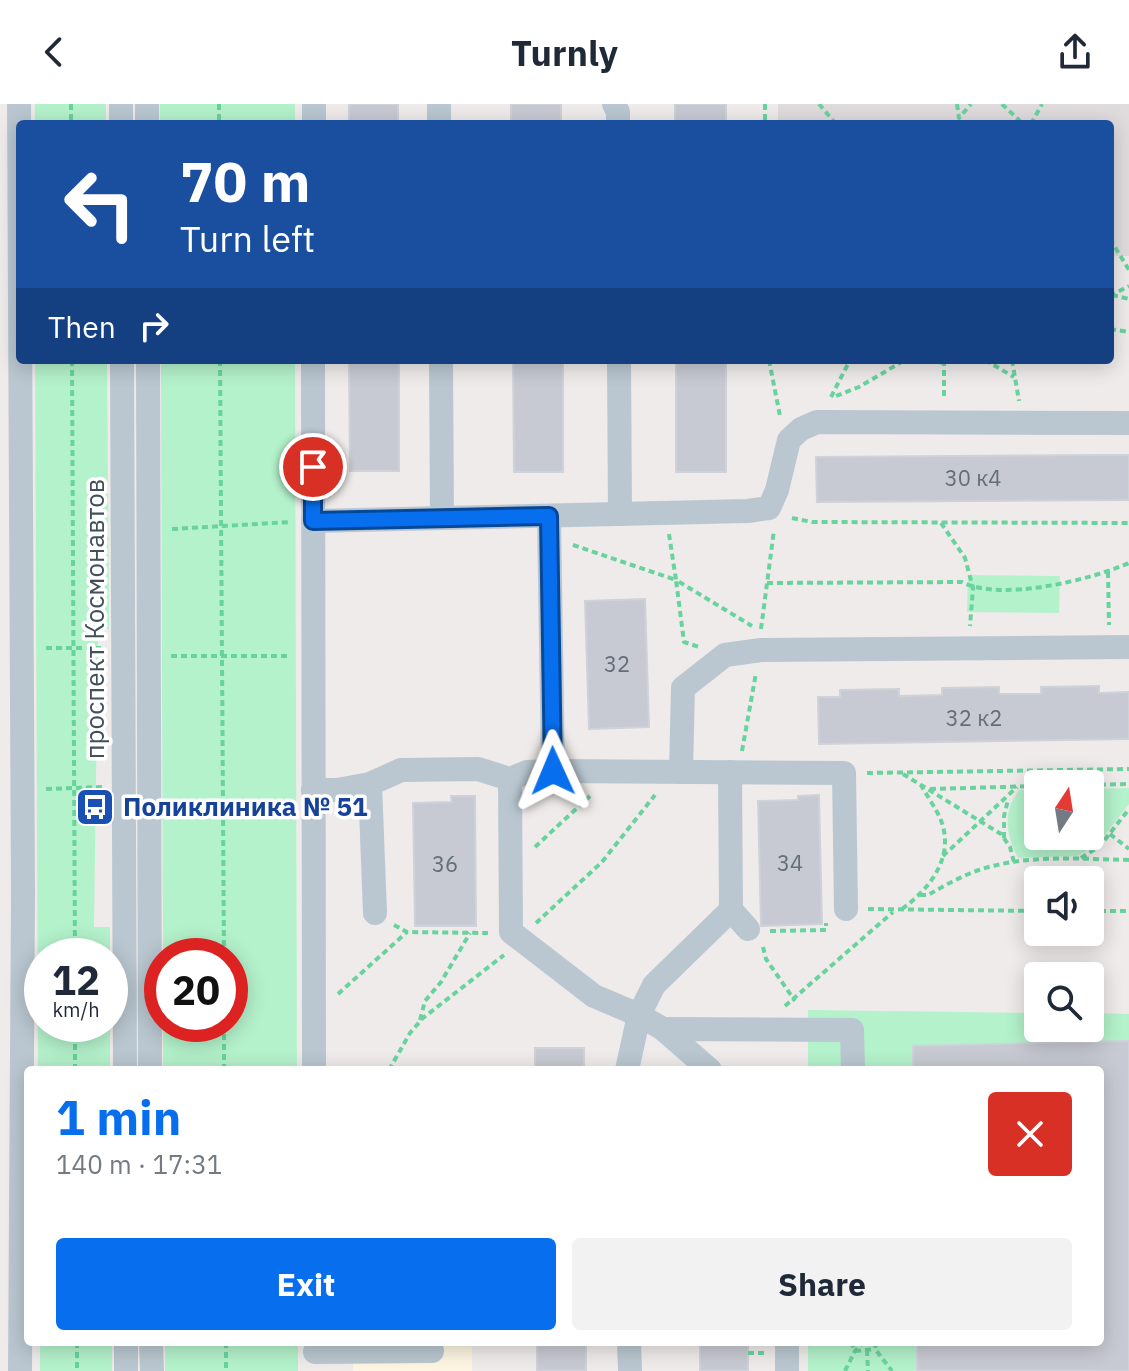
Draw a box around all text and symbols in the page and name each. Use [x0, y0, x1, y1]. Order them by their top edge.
text: Turnly [511, 29, 618, 76]
icon: back [32, 30, 76, 74]
icon: share [1053, 30, 1097, 74]
text: 70 m [180, 145, 310, 217]
icon: left [48, 152, 152, 256]
text: Turn left [180, 215, 315, 262]
icon: right [132, 304, 176, 348]
text: Then [48, 307, 116, 346]
pin [279, 433, 347, 501]
icon: arrive [291, 445, 335, 489]
house number: 30 к4 [945, 463, 1001, 492]
street label: проспект Космонавтов [77, 479, 111, 759]
house number: 32 [604, 649, 630, 678]
house number: 32 к2 [946, 703, 1002, 732]
position arrow [511, 729, 595, 813]
north arrow [1024, 770, 1104, 850]
map controls [1024, 770, 1104, 1042]
bus stop icon: Поликлиника № 51 [74, 786, 116, 828]
place label: Поликлиника № 51 [123, 789, 368, 823]
house number: 34 [777, 848, 803, 877]
house number: 36 [432, 849, 458, 878]
button: sound [1024, 866, 1104, 946]
speed limit sign: 20 [144, 938, 248, 1042]
text: 12 [52, 954, 100, 1006]
button: search [1024, 962, 1104, 1042]
text: km/h [52, 996, 100, 1023]
text: 1 min [56, 1086, 181, 1148]
button: close [988, 1092, 1072, 1176]
text: 140 m · 17:31 [56, 1147, 222, 1181]
button: Exit [56, 1238, 556, 1330]
button: Share [572, 1238, 1072, 1330]

